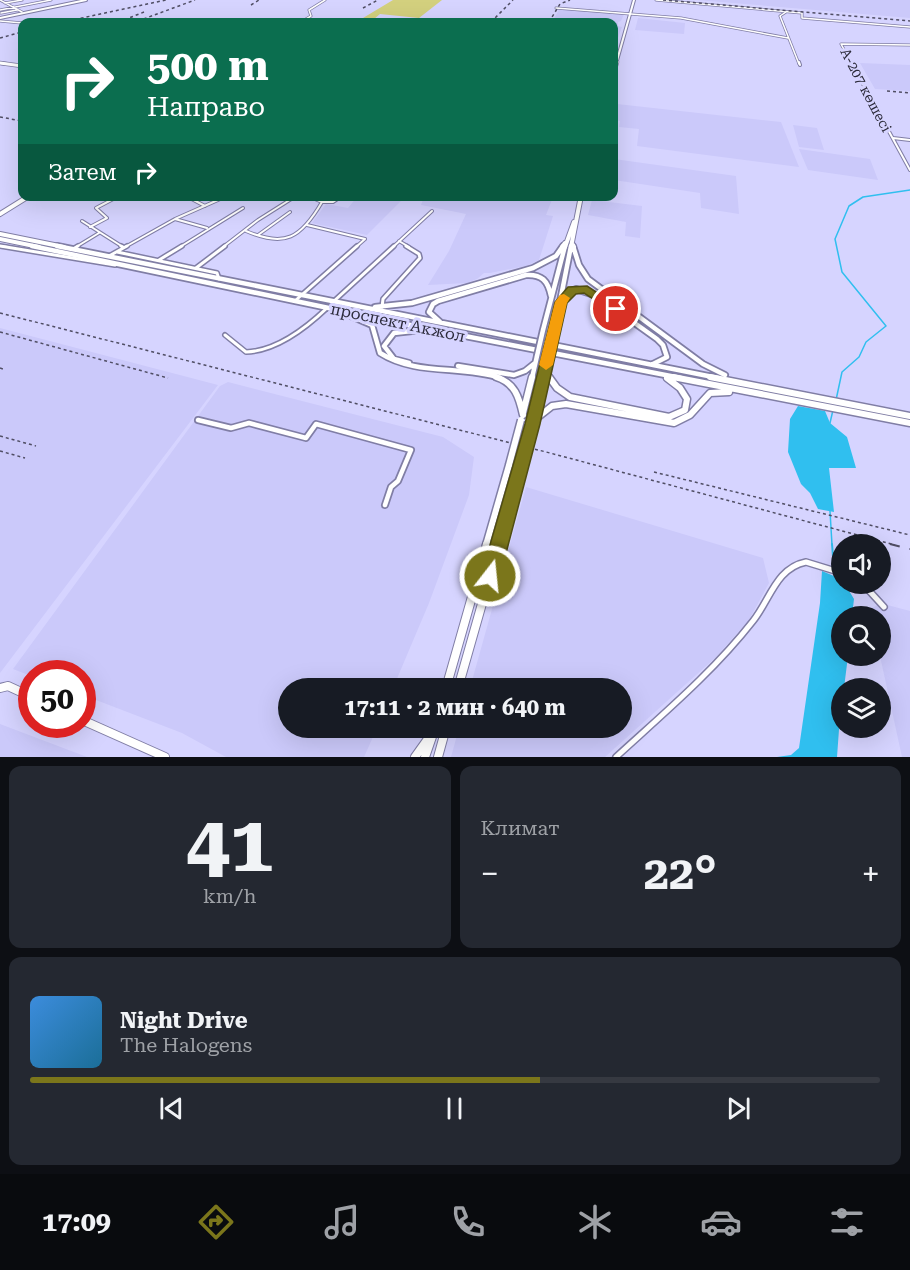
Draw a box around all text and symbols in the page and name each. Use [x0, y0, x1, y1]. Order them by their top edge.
text: 500 m [147, 41, 269, 90]
icon: right [48, 42, 126, 120]
street label: А-207 көшесі [837, 45, 895, 135]
text: Направо [147, 91, 265, 123]
icon: right [129, 156, 162, 189]
text: Затем [48, 160, 117, 185]
pin [590, 283, 641, 334]
icon: arrive [599, 292, 632, 325]
street label: проспект Акжол [329, 299, 467, 346]
map controls [831, 534, 891, 738]
button: sound [831, 534, 891, 594]
position arrow [458, 544, 522, 608]
button: search [831, 606, 891, 666]
speed limit sign: 50 [18, 660, 96, 738]
button: layers [831, 678, 891, 738]
text: 17:11 · 2 мин · 640 m [344, 695, 566, 720]
text: 41 [186, 799, 273, 890]
text: Климат [481, 816, 560, 840]
text: 22° [644, 847, 717, 900]
text: − [481, 854, 499, 893]
text: + [862, 854, 880, 893]
text: km/h [203, 884, 257, 908]
text: Night Drive [120, 1008, 248, 1033]
text: The Halogens [120, 1033, 252, 1057]
icon: previous [155, 1092, 188, 1125]
icon: pause [438, 1092, 471, 1125]
icon: next [722, 1092, 755, 1125]
icon: directions [195, 1201, 237, 1243]
icon: music [321, 1201, 363, 1243]
icon: phone [447, 1201, 489, 1243]
icon: climate [574, 1201, 616, 1243]
icon: car [700, 1201, 742, 1243]
icon: filters [826, 1201, 868, 1243]
text: 17:09 [42, 1206, 111, 1238]

